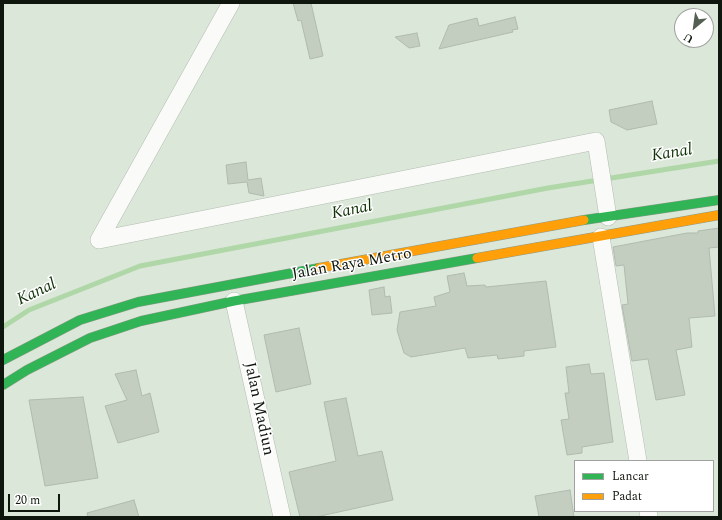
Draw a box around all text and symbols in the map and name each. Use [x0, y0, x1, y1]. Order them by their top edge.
north arrow [674, 8, 714, 48]
text: U [680, 28, 697, 48]
water label: Kanal [650, 141, 694, 167]
water label: Kanal [330, 197, 374, 225]
street label: Jalan Raya Metro [291, 245, 413, 285]
water label: Kanal [14, 275, 60, 311]
street label: Jalan Madiun [239, 361, 277, 457]
legend [574, 460, 714, 512]
text: Lancar [612, 467, 649, 486]
scale bar [10, 486, 62, 512]
text: Padat [612, 487, 642, 506]
text: 20 m [15, 491, 40, 510]

